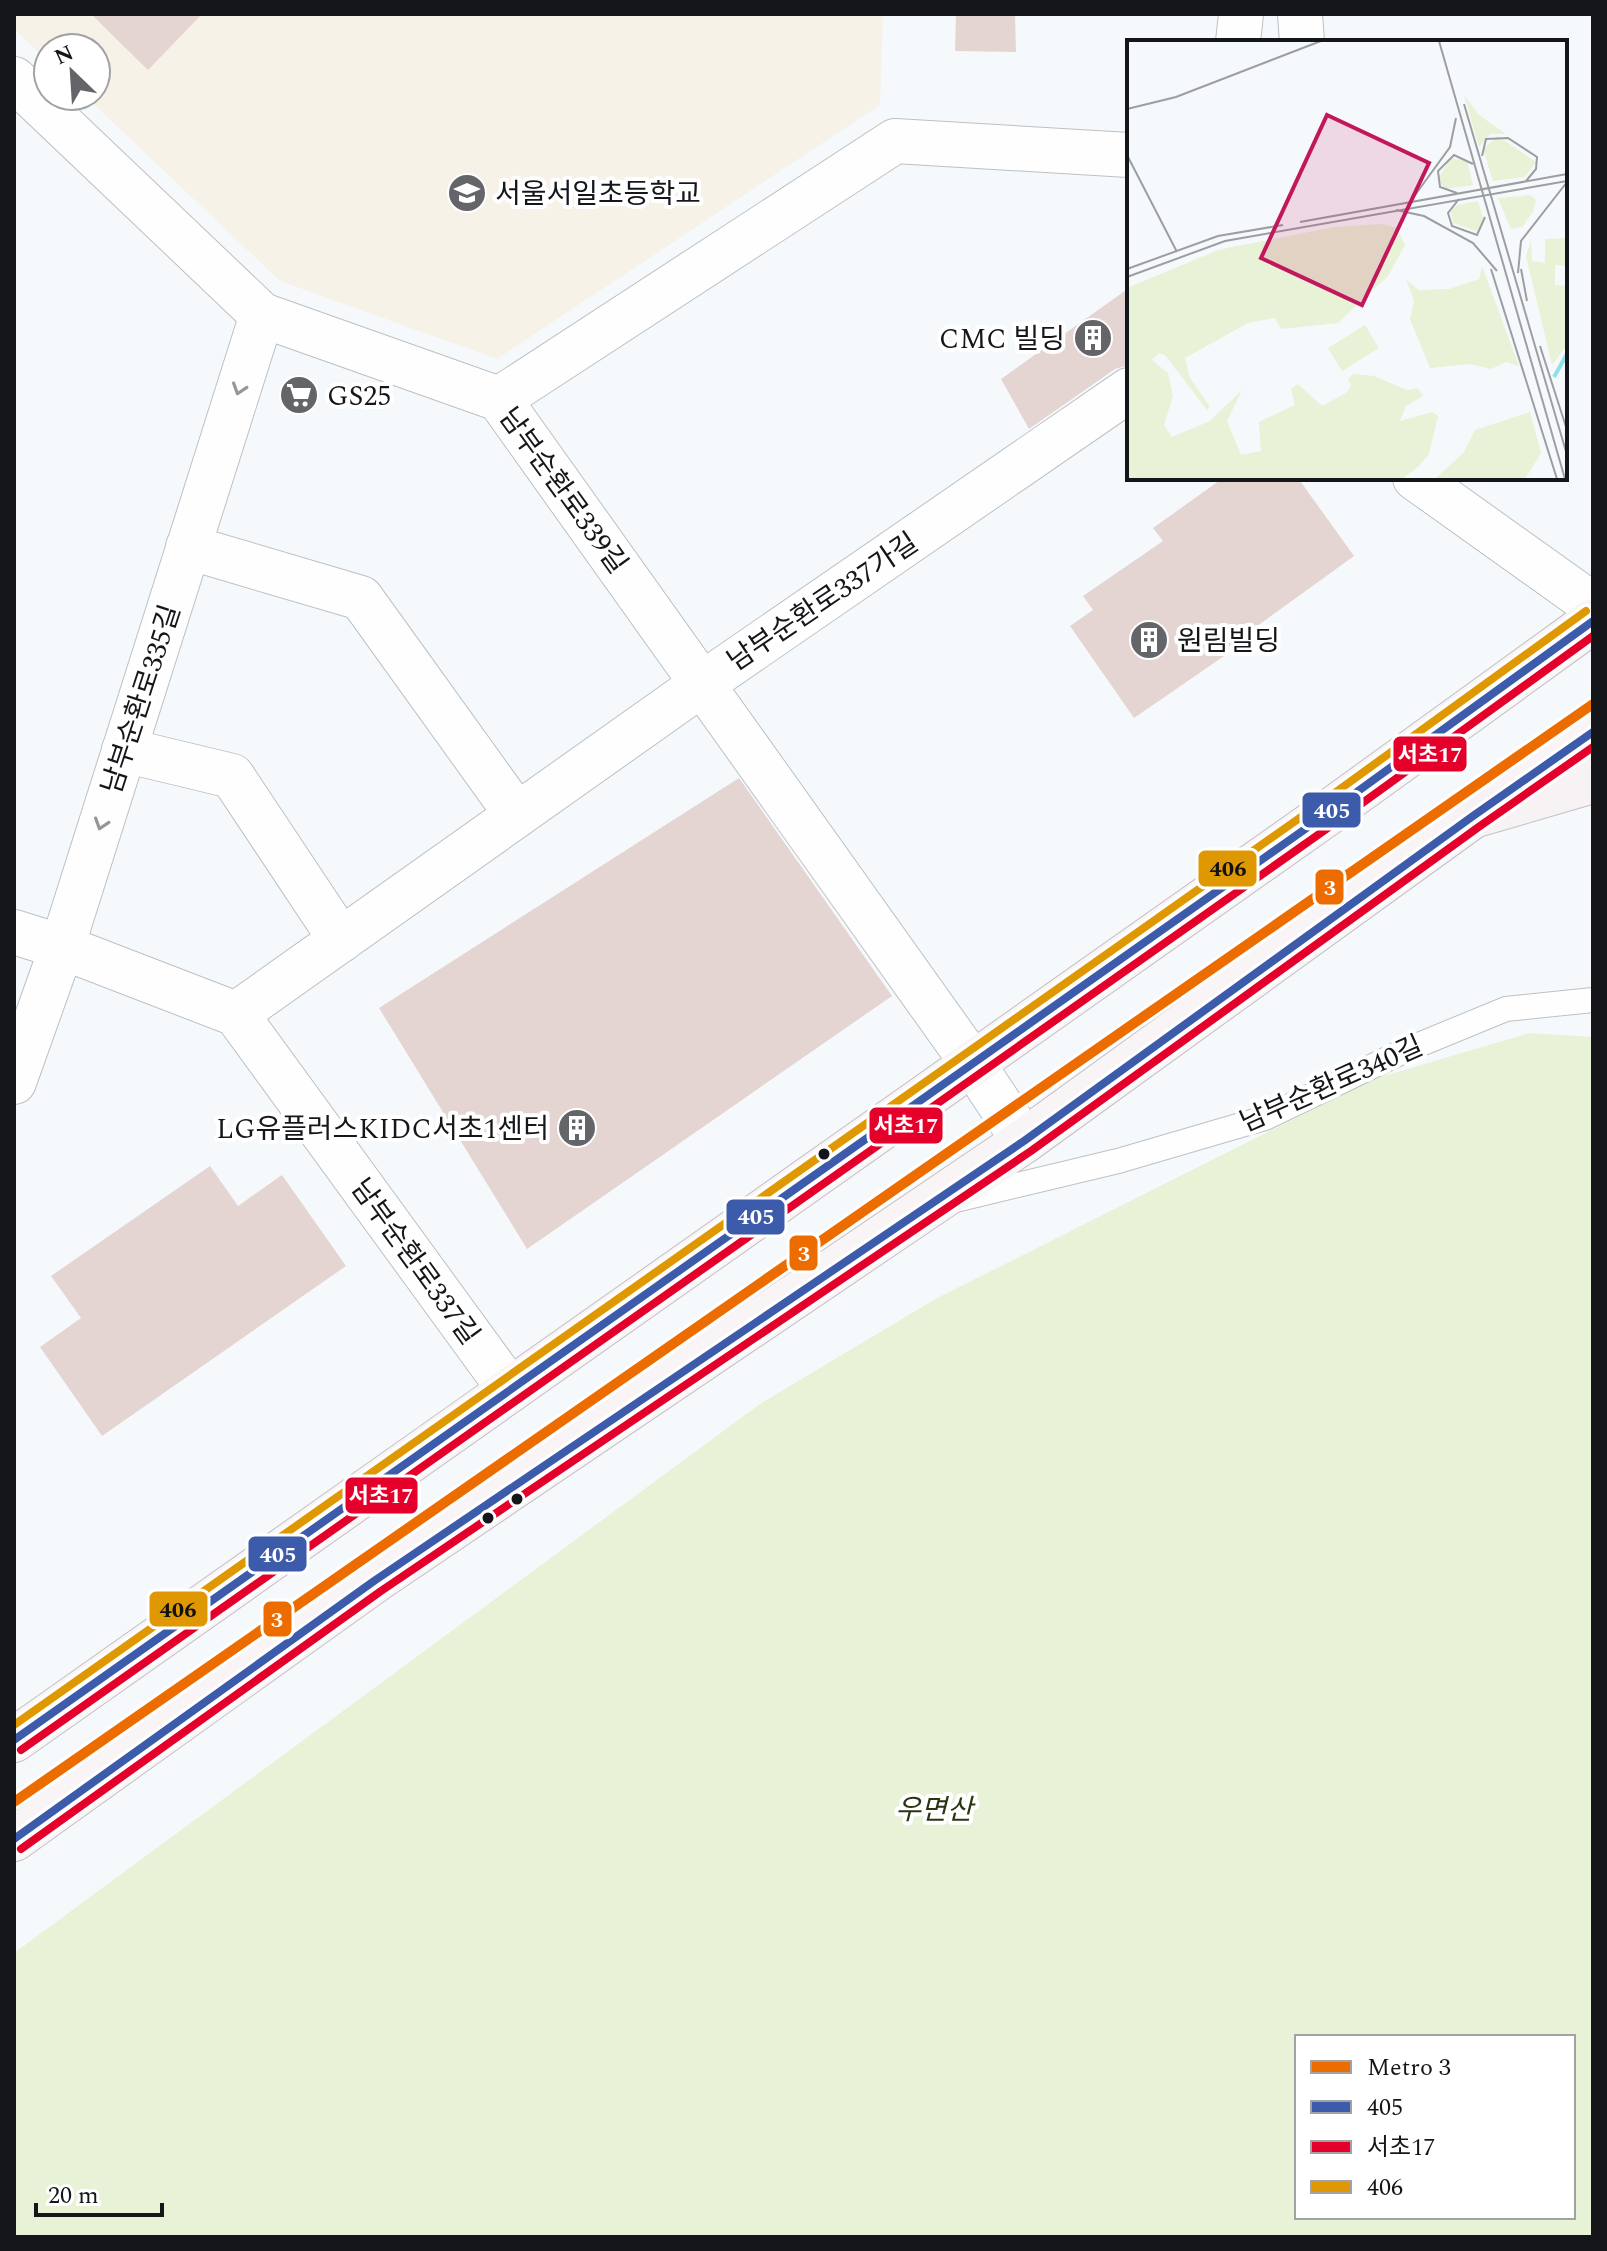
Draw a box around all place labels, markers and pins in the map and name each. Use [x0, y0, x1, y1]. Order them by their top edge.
school or university icon: 서울서일초등학교 [446, 172, 488, 214]
place label: 서울서일초등학교 [495, 173, 701, 216]
building icon: CMC 빌딩 [1072, 317, 1114, 359]
place label: CMC 빌딩 [939, 318, 1065, 361]
supermarket icon: GS25 [278, 374, 320, 416]
place label: GS25 [327, 375, 391, 418]
building icon: 원림빌딩 [1128, 619, 1170, 661]
place label: 원림빌딩 [1177, 620, 1280, 663]
building icon: LG유플러스KIDC서초1센터 [556, 1107, 598, 1149]
place label: LG유플러스KIDC서초1센터 [216, 1108, 549, 1151]
unlabelled marker [816, 1146, 832, 1162]
unlabelled marker [509, 1491, 525, 1507]
unlabelled marker [480, 1510, 496, 1526]

